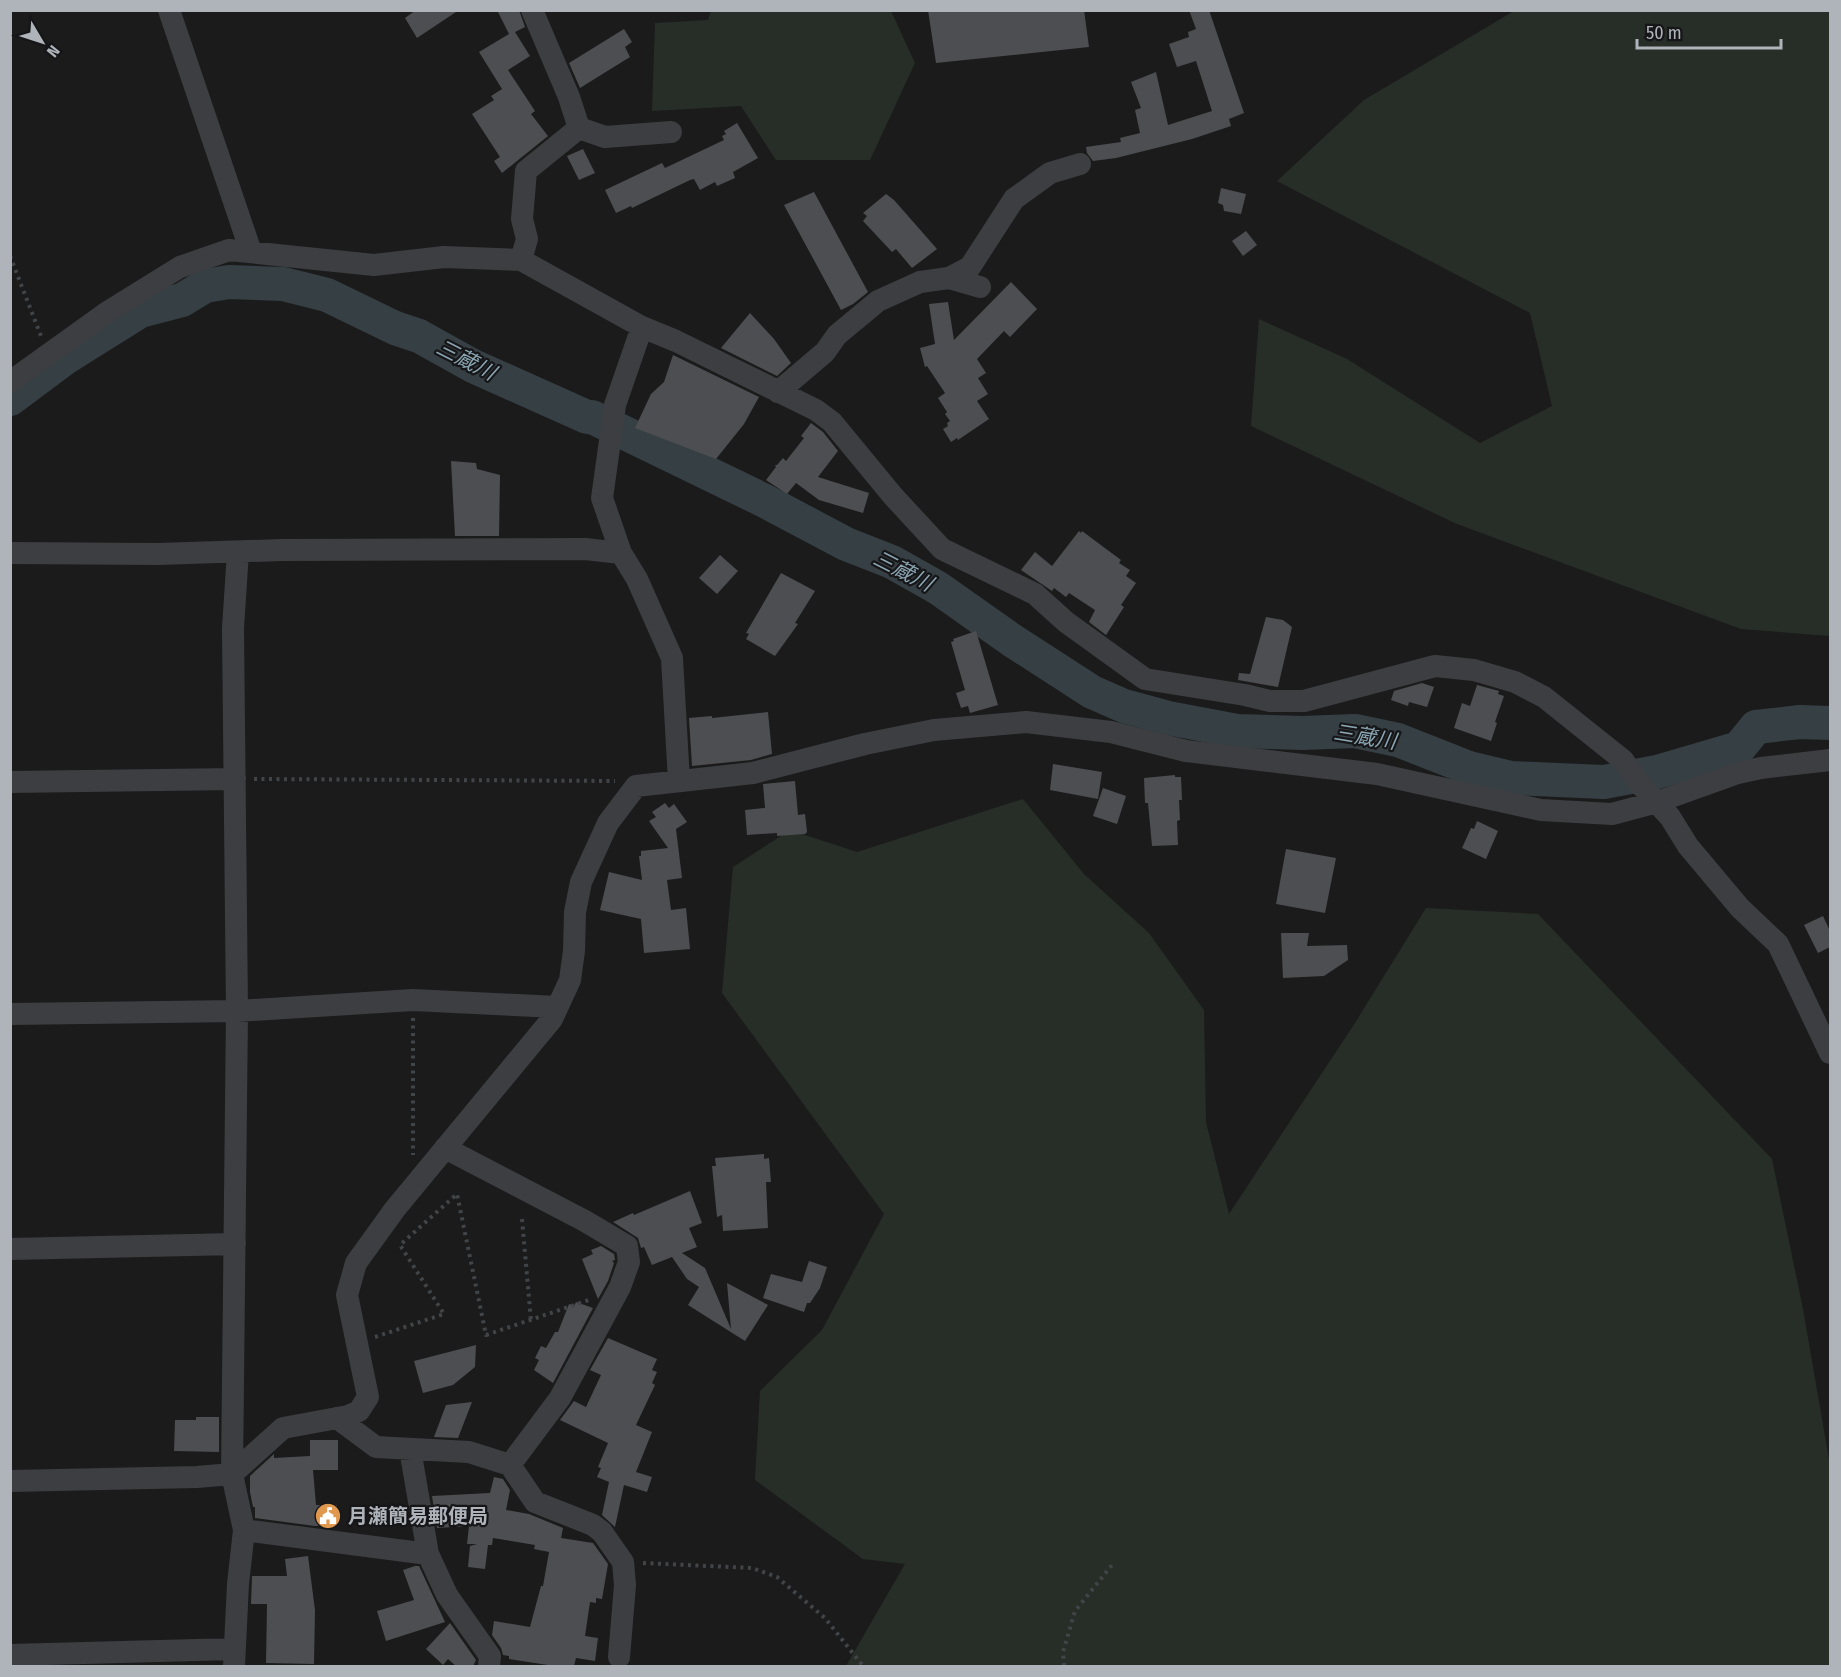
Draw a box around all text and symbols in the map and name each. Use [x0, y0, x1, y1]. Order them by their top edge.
north arrow [12, 12, 72, 72]
scale bar [1637, 12, 1781, 50]
text: 50 m [1646, 22, 1682, 44]
text: N [43, 41, 64, 61]
water label: 三蔵川 [432, 334, 502, 387]
water label: 三蔵川 [869, 545, 939, 598]
water label: 三蔵川 [1332, 719, 1400, 755]
public building icon: 月瀬簡易郵便局 [313, 1501, 343, 1531]
place label: 月瀬簡易郵便局 [348, 1504, 488, 1528]

